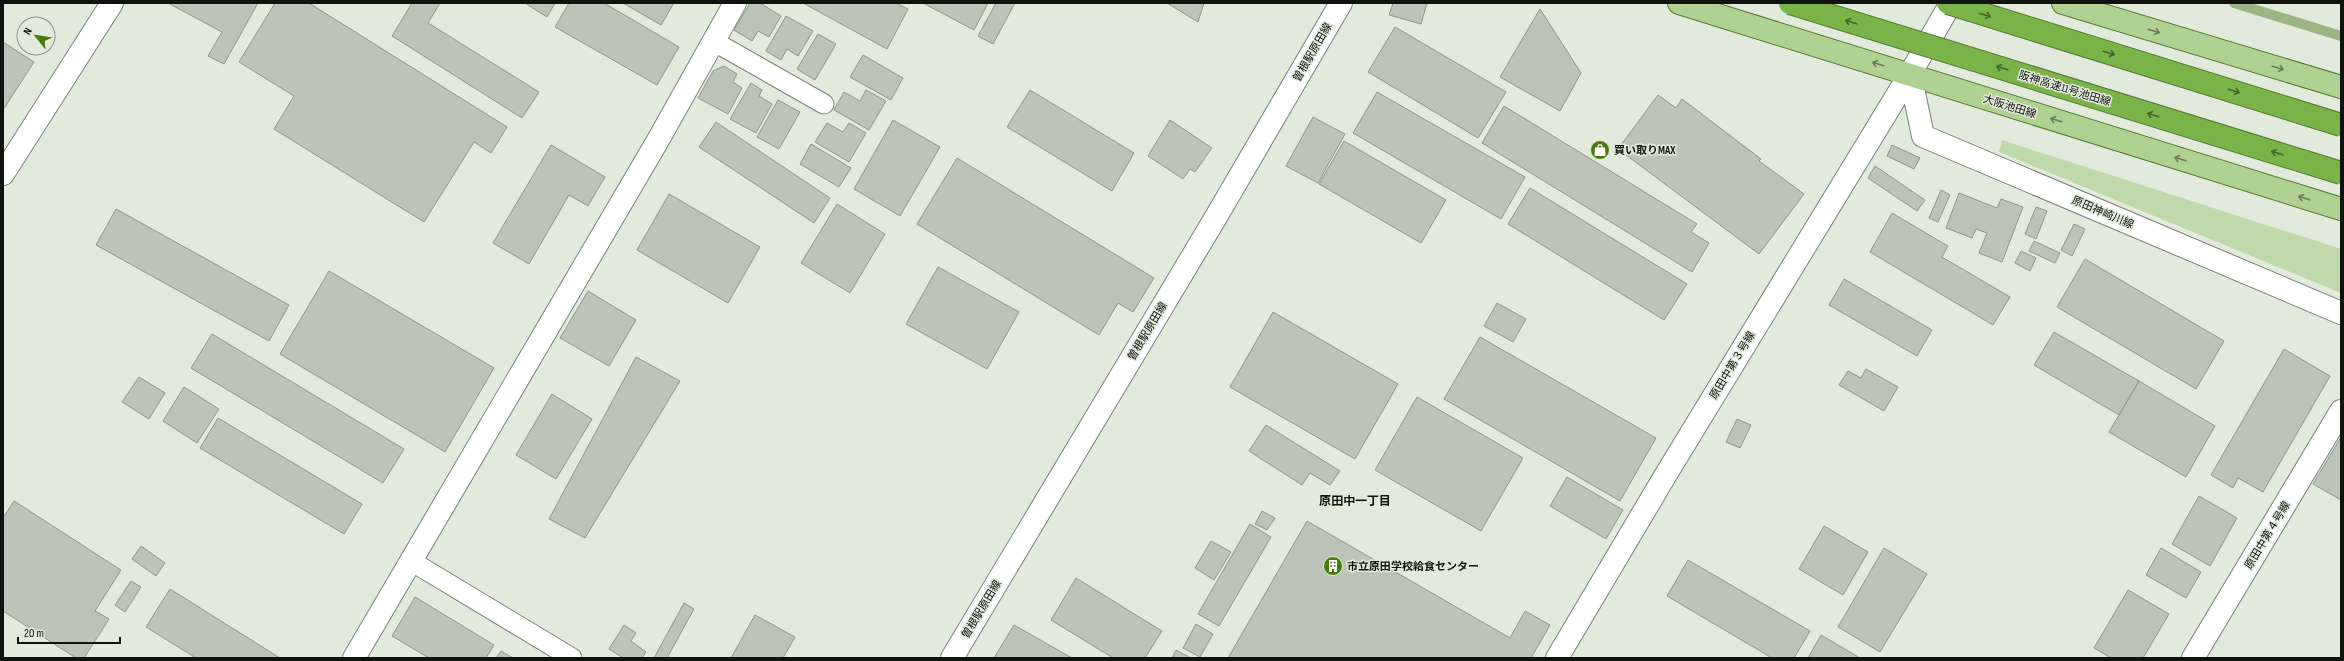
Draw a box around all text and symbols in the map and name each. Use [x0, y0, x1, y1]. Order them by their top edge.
one-way arrow [1979, 11, 1991, 19]
north arrow [16, 16, 56, 56]
one-way arrow [1844, 18, 1857, 25]
street label: 曽根駅原田線 [1290, 20, 1335, 84]
text: N [21, 25, 35, 37]
one-way arrow [2147, 28, 2160, 35]
one-way arrow [2103, 50, 2116, 57]
one-way arrow [1872, 60, 1884, 68]
one-way arrow [1995, 64, 2008, 71]
one-way arrow [2271, 65, 2284, 72]
street label: 阪神高速11号池田線 [2017, 68, 2113, 109]
one-way arrow [2227, 88, 2240, 95]
street label: 大阪池田線 [1982, 92, 2038, 121]
one-way arrow [2146, 111, 2159, 118]
one-way arrow [2049, 116, 2062, 123]
shop icon: 買い取りMAX [1589, 139, 1611, 161]
place label: 買い取りMAX [1614, 144, 1676, 157]
one-way arrow [2271, 149, 2284, 156]
one-way arrow [2173, 155, 2186, 162]
street label: 原田神崎川線 [2070, 194, 2136, 231]
one-way arrow [2297, 194, 2310, 201]
street label: 曽根駅原田線 [1125, 300, 1170, 363]
street label: 原田中第３号線 [1707, 329, 1758, 402]
district label: 原田中一丁目 [1319, 494, 1391, 509]
street label: 原田中第４号線 [2242, 499, 2293, 572]
building icon: 市立原田学校給食センター [1322, 555, 1344, 577]
place label: 市立原田学校給食センター [1347, 560, 1479, 573]
street label: 曽根駅原田線 [959, 578, 1004, 641]
scale bar [18, 619, 120, 645]
text: 20 m [24, 626, 44, 641]

